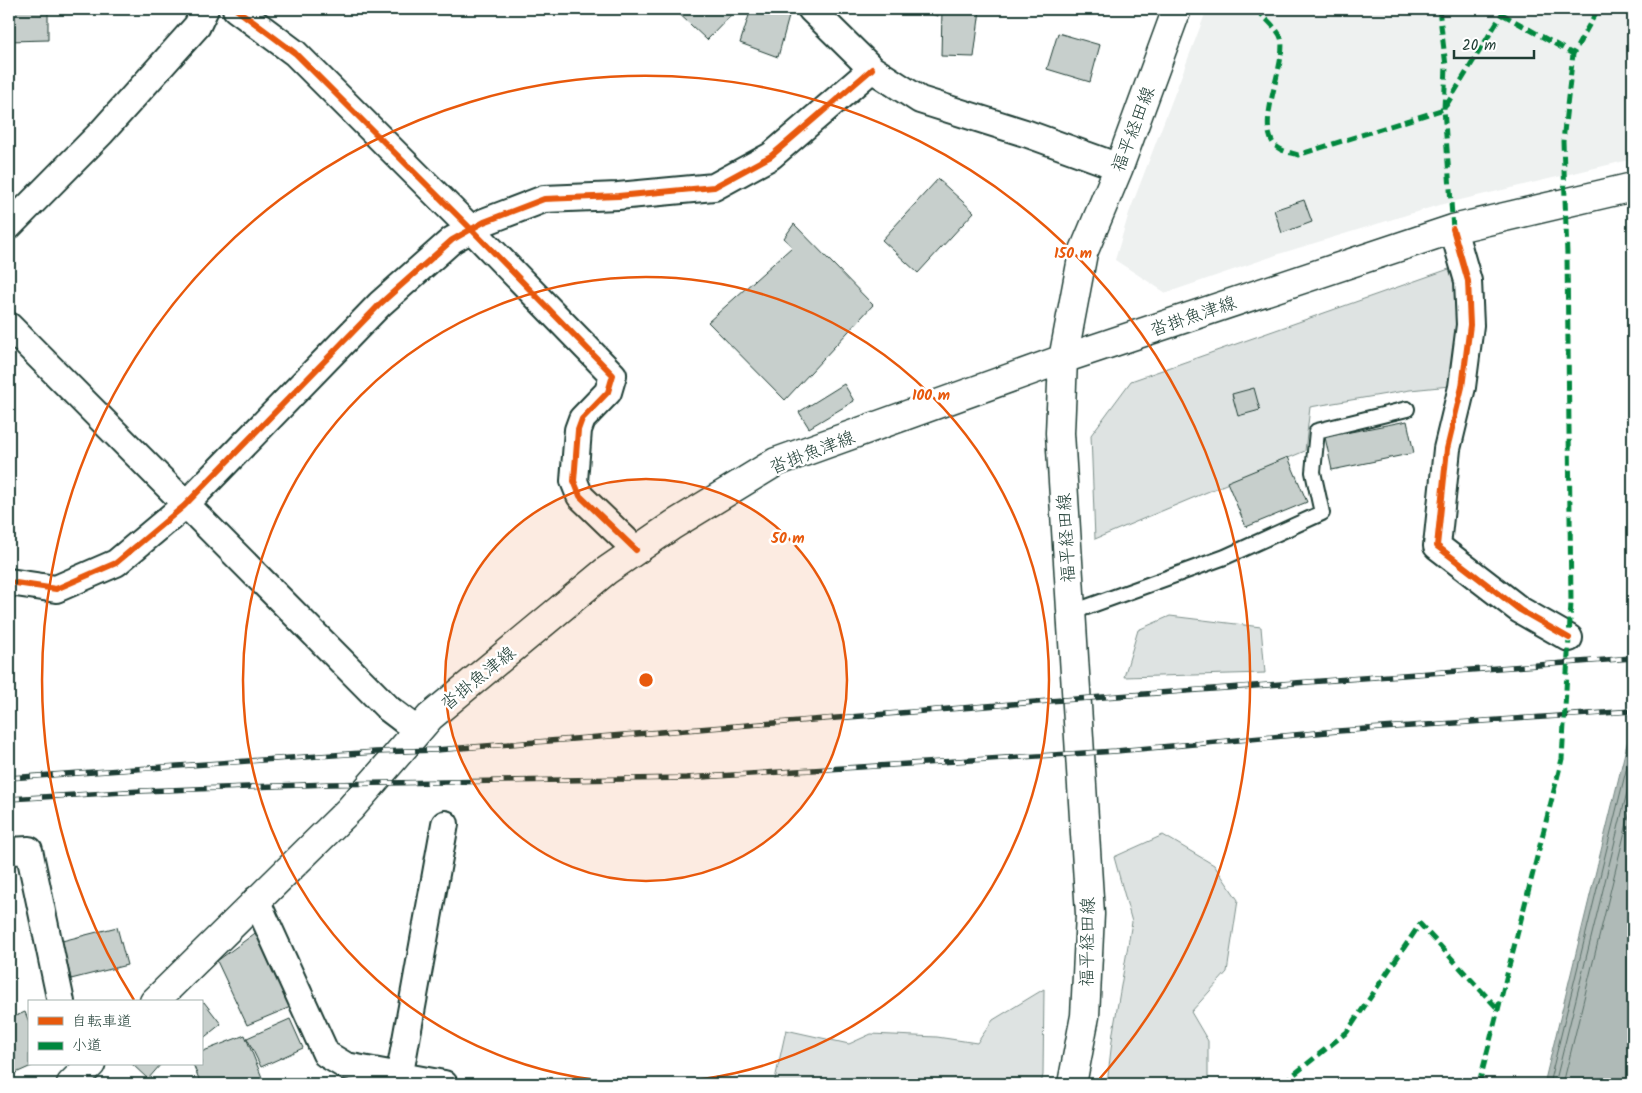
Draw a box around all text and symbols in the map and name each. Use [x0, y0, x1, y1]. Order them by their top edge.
scale bar [1454, 28, 1534, 60]
text: 20 m [1462, 34, 1496, 58]
street label: 福平経田線 [1105, 82, 1164, 177]
text: 150 m [1054, 242, 1092, 266]
street label: 沓掛魚津線 [1146, 289, 1241, 346]
text: 100 m [912, 384, 950, 408]
street label: 沓掛魚津線 [765, 424, 860, 483]
street label: 福平経田線 [1051, 492, 1084, 584]
text: 50 m [770, 527, 805, 551]
street label: 沓掛魚津線 [435, 640, 523, 719]
centre of rings [637, 671, 655, 689]
street label: 福平経田線 [1073, 897, 1104, 987]
legend [28, 1000, 202, 1066]
text: 自転車道 [72, 1010, 132, 1034]
text: 小道 [72, 1034, 102, 1058]

